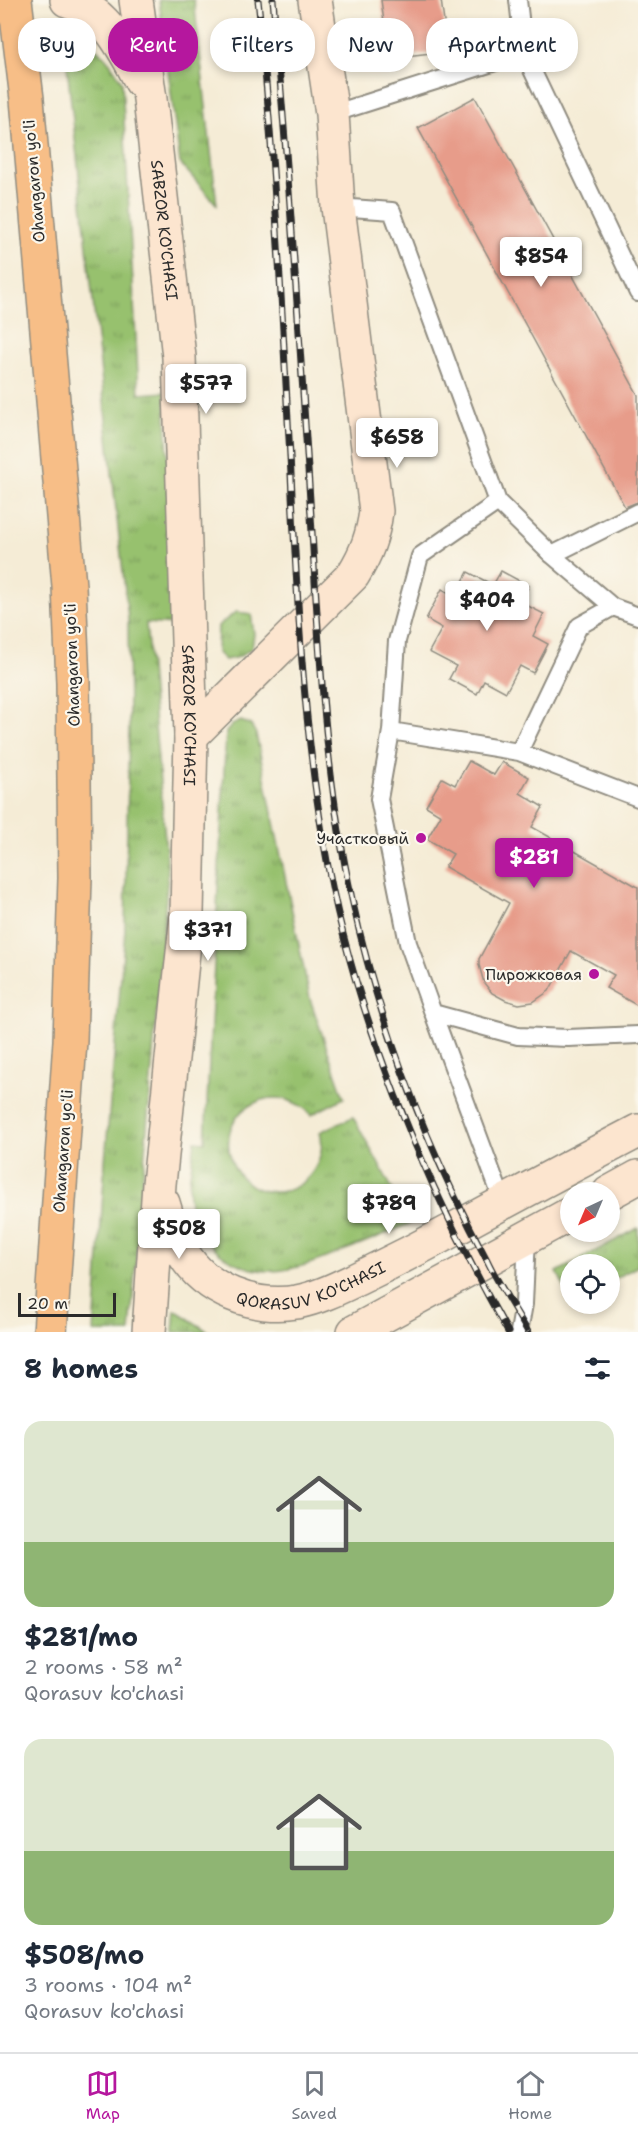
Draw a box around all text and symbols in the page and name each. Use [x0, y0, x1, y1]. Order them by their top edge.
chip: Buy [18, 18, 96, 72]
chip: Rent [108, 18, 198, 72]
chip: Filters [210, 18, 315, 72]
chip: New [327, 18, 414, 72]
chip: Apartment [426, 18, 578, 72]
street label: Ohangaron yoʻli [18, 119, 50, 243]
street label: SABZOR KO'CHASI [146, 159, 183, 302]
pin: $854 [505, 237, 577, 288]
text: $854 [514, 243, 568, 269]
pin: $577 [170, 364, 242, 415]
text: $577 [179, 370, 233, 396]
pin: $658 [361, 418, 433, 469]
text: $658 [370, 424, 424, 450]
pin: $404 [451, 581, 523, 632]
text: $404 [459, 587, 515, 613]
street label: Ohangaron yoʻli [59, 603, 85, 727]
street label: SABZOR KO'CHASI [178, 644, 202, 786]
place label: Участковый [316, 828, 409, 849]
marker: Участковый [414, 831, 428, 845]
pin: $281 [498, 838, 570, 889]
text: $281 [509, 844, 559, 870]
pin: $371 [172, 911, 244, 962]
text: $371 [183, 917, 233, 943]
place label: Пирожковая [485, 964, 582, 985]
marker: Пирожковая [587, 967, 601, 981]
street label: Ohangaron yoʻli [48, 1089, 78, 1213]
north arrow [560, 1182, 620, 1242]
map controls [560, 1182, 620, 1314]
pin: $789 [353, 1184, 425, 1235]
text: $789 [362, 1190, 416, 1216]
pin: $508 [143, 1209, 215, 1260]
text: $508 [152, 1215, 206, 1241]
button: locate [560, 1254, 620, 1314]
street label: QORASUV KO'CHASI [234, 1256, 389, 1314]
scale bar [18, 1290, 116, 1318]
text: 20 m [27, 1293, 68, 1314]
text: 8 homes [24, 1351, 138, 1386]
icon: filters [581, 1352, 614, 1385]
icon: home [265, 1460, 373, 1568]
text: $281/mo [24, 1619, 138, 1654]
text: 2 rooms · 58 m² [24, 1654, 183, 1680]
text: Qorasuv ko'chasi [24, 1680, 184, 1706]
icon: home [265, 1778, 373, 1886]
text: $508/mo [24, 1937, 144, 1972]
text: 3 rooms · 104 m² [24, 1972, 192, 1998]
text: Qorasuv ko'chasi [24, 1998, 184, 2024]
tab: Map [86, 2067, 120, 2124]
tab: Saved [291, 2067, 337, 2124]
tab: Home [508, 2067, 552, 2124]

